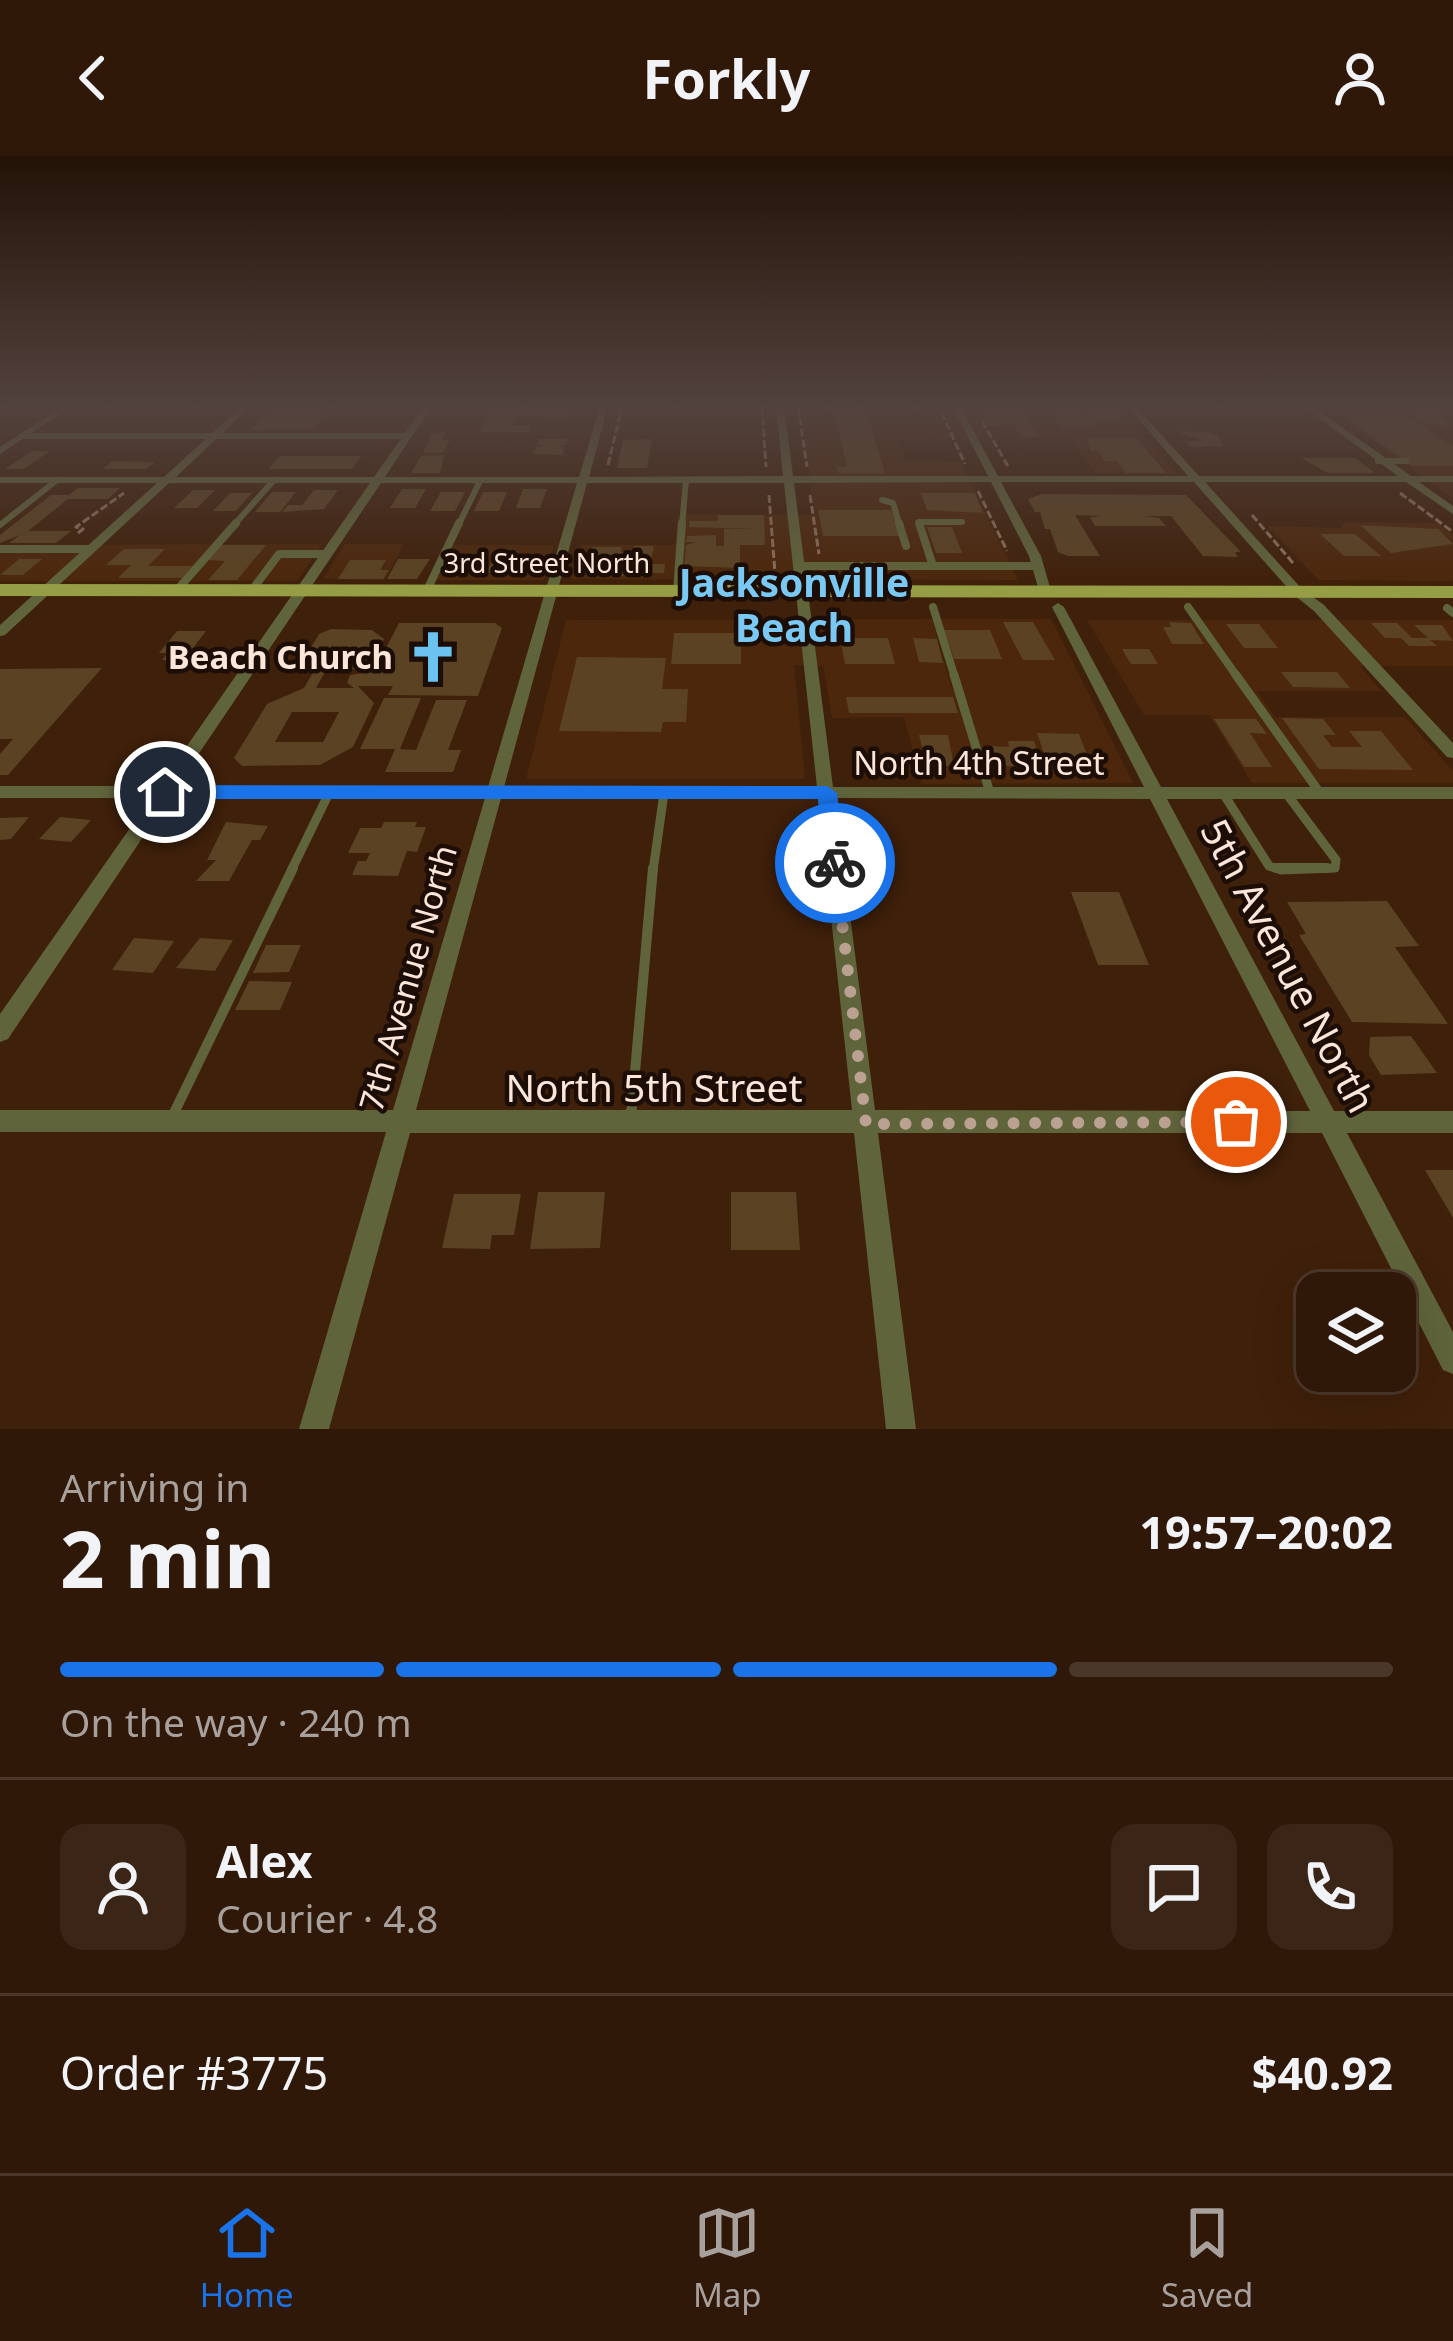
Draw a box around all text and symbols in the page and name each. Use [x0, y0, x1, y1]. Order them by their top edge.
text: Forkly [643, 41, 810, 115]
icon: back [60, 45, 126, 111]
icon: person [1327, 45, 1393, 111]
street label: 3rd Street North [444, 544, 650, 581]
district label: Jacksonville Beach [676, 555, 909, 653]
church icon: Beach Church [404, 628, 462, 686]
place label: Beach Church [168, 634, 393, 679]
street label: North 4th Street [853, 740, 1105, 785]
pin [114, 741, 216, 843]
icon: home [132, 759, 198, 825]
courier [775, 803, 895, 923]
street label: 5th Avenue North [1190, 809, 1389, 1121]
icon: bike [802, 830, 868, 896]
street label: 7th Avenue North [348, 839, 467, 1116]
street label: North 5th Street [505, 1060, 803, 1113]
pin [1185, 1071, 1287, 1173]
icon: bag [1203, 1089, 1269, 1155]
map controls [1296, 1272, 1416, 1392]
button: layers [1296, 1272, 1416, 1392]
text: Arriving in [60, 1460, 249, 1513]
text: 19:57–20:02 [1139, 1501, 1393, 1562]
text: 2 min [60, 1505, 275, 1611]
text: On the way · 240 m [60, 1695, 412, 1748]
button: person [60, 1824, 186, 1950]
button: chat [1111, 1824, 1237, 1950]
button: phone [1267, 1824, 1393, 1950]
text: Alex [216, 1830, 313, 1891]
text: Courier · 4.8 [216, 1891, 438, 1944]
text: Order #3775 [60, 2042, 328, 2103]
text: $40.92 [1252, 2042, 1393, 2103]
tab: Home [200, 2200, 294, 2317]
tab: Map [693, 2200, 762, 2317]
tab: Saved [1161, 2200, 1253, 2317]

